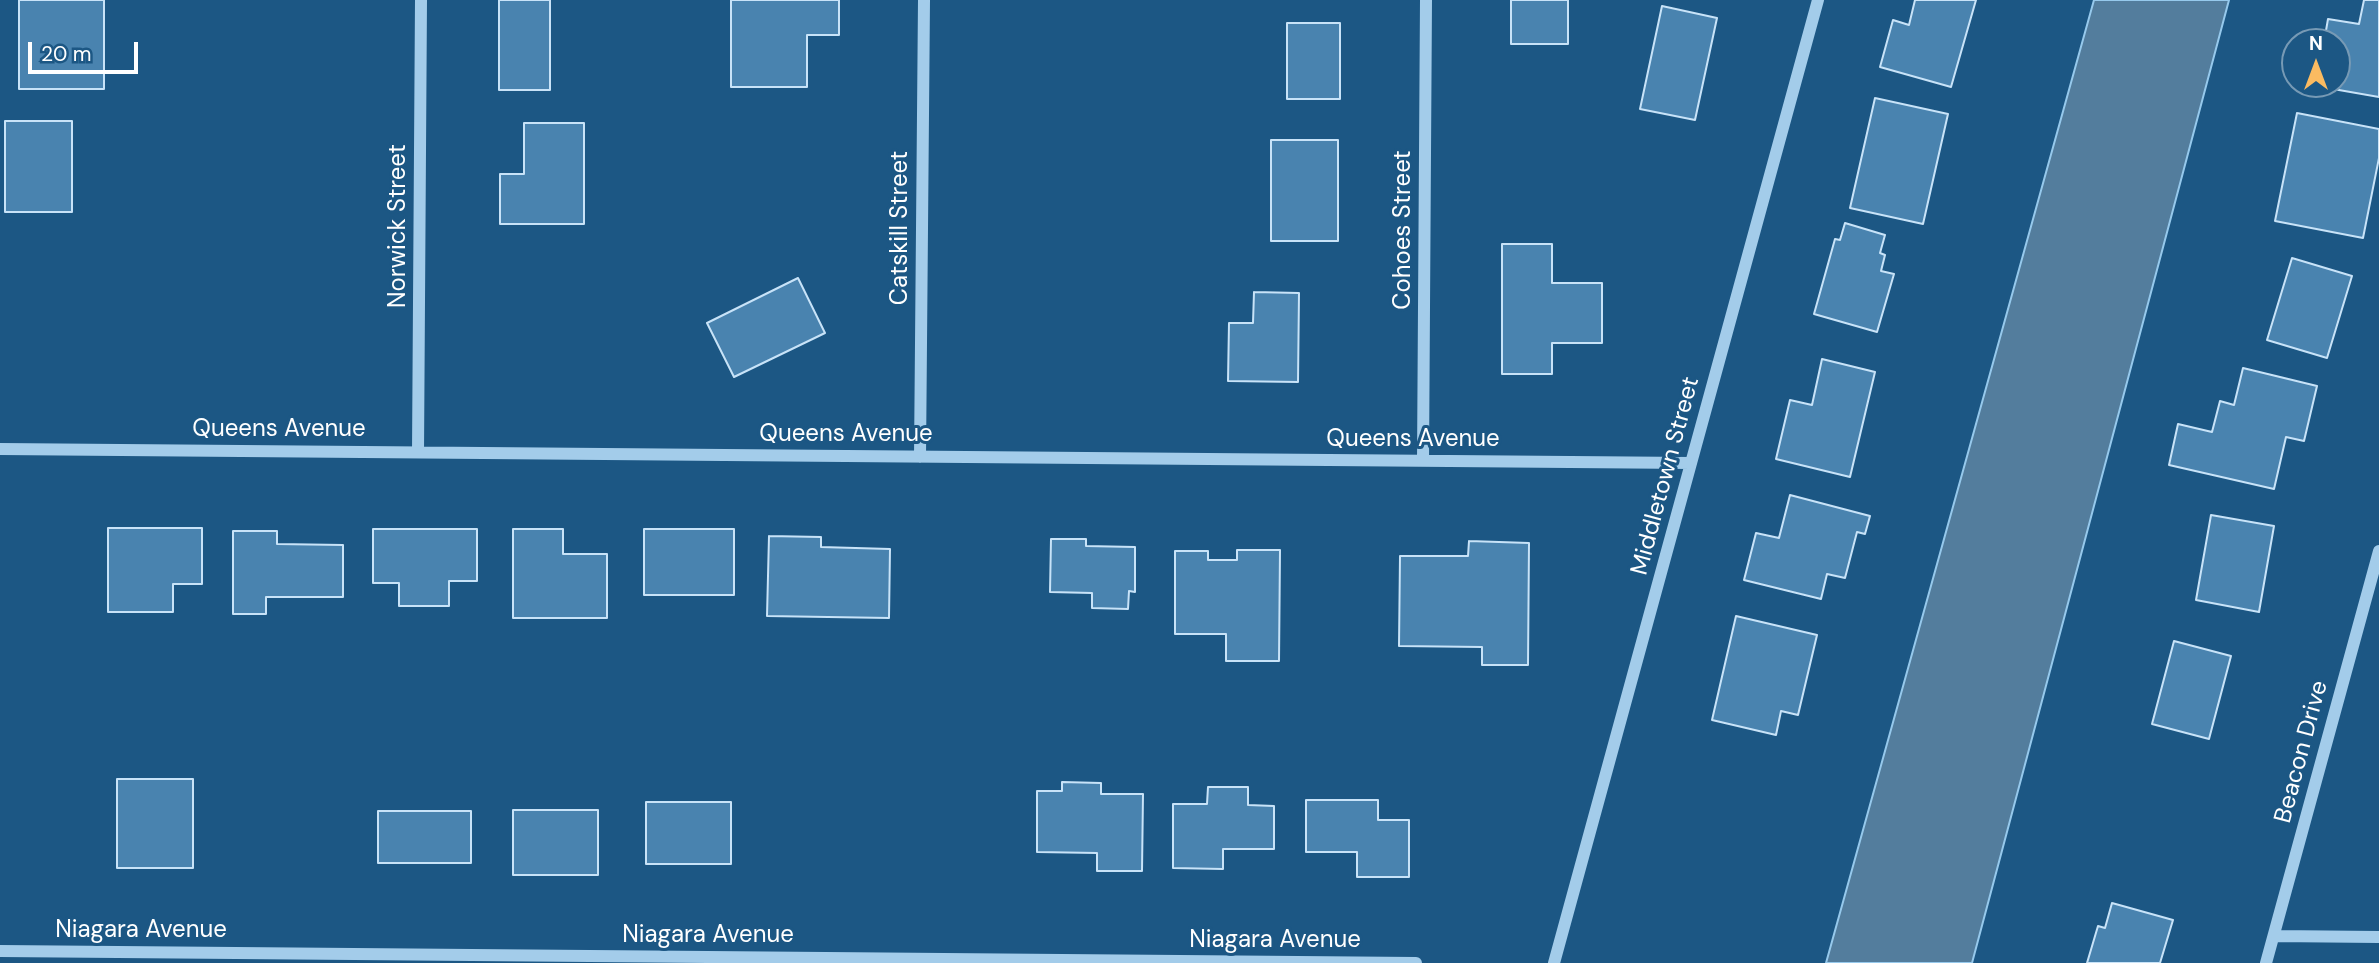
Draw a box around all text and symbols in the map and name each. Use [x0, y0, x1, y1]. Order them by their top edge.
scale bar [32, 28, 142, 72]
north arrow [2281, 28, 2351, 98]
text: N [2309, 31, 2323, 56]
text: 20 m [41, 40, 92, 68]
street label: Norwick Street [385, 144, 413, 308]
street label: Cohoes Street [1390, 150, 1418, 310]
street label: Catskill Street [887, 151, 915, 305]
street label: Middletown Street [1626, 374, 1706, 578]
street label: Queens Avenue [192, 416, 366, 444]
street label: Queens Avenue [759, 421, 933, 449]
street label: Queens Avenue [1326, 426, 1500, 454]
street label: Beacon Drive [2269, 678, 2335, 826]
street label: Niagara Avenue [55, 917, 227, 945]
street label: Niagara Avenue [622, 922, 794, 950]
street label: Niagara Avenue [1189, 927, 1361, 955]

